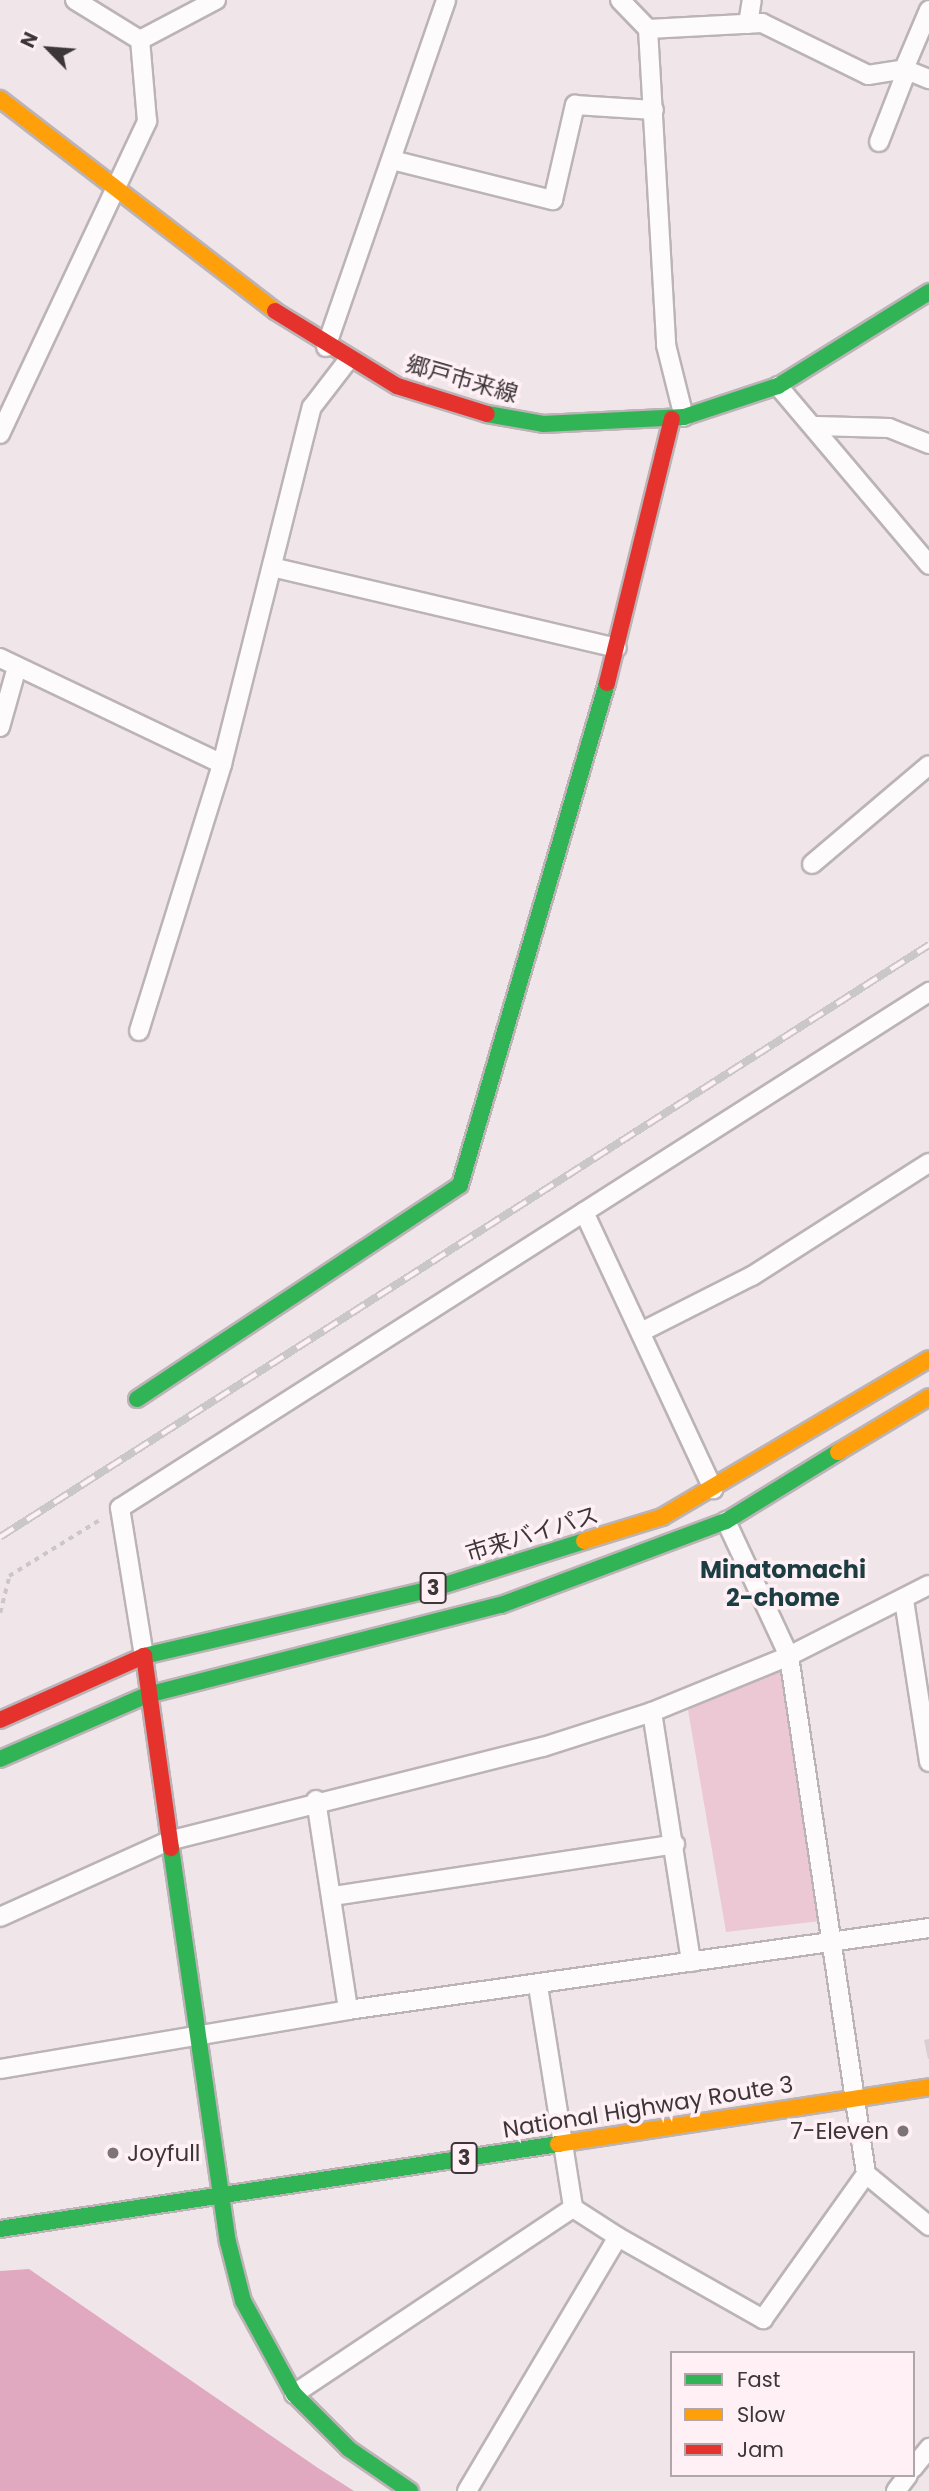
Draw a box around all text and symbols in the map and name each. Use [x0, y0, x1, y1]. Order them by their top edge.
north arrow [14, 14, 84, 84]
text: N [14, 28, 45, 52]
street label: 郷戸市来線 [403, 350, 521, 408]
street label: 市来バイパス [462, 1501, 602, 1567]
district label: Minatomachi 2-chome [700, 1556, 866, 1612]
road number: 3 [419, 1570, 447, 1606]
street label: National Highway Route 3 [501, 2070, 795, 2144]
place label: 7-Eleven [790, 2117, 889, 2145]
marker: 7-Eleven [895, 2123, 911, 2139]
place label: Joyfull [127, 2139, 200, 2167]
road number: 3 [450, 2140, 478, 2176]
marker: Joyfull [105, 2145, 121, 2161]
legend [670, 2351, 915, 2477]
text: Fast [737, 2365, 780, 2394]
text: Slow [737, 2400, 785, 2429]
text: Jam [737, 2435, 784, 2464]

